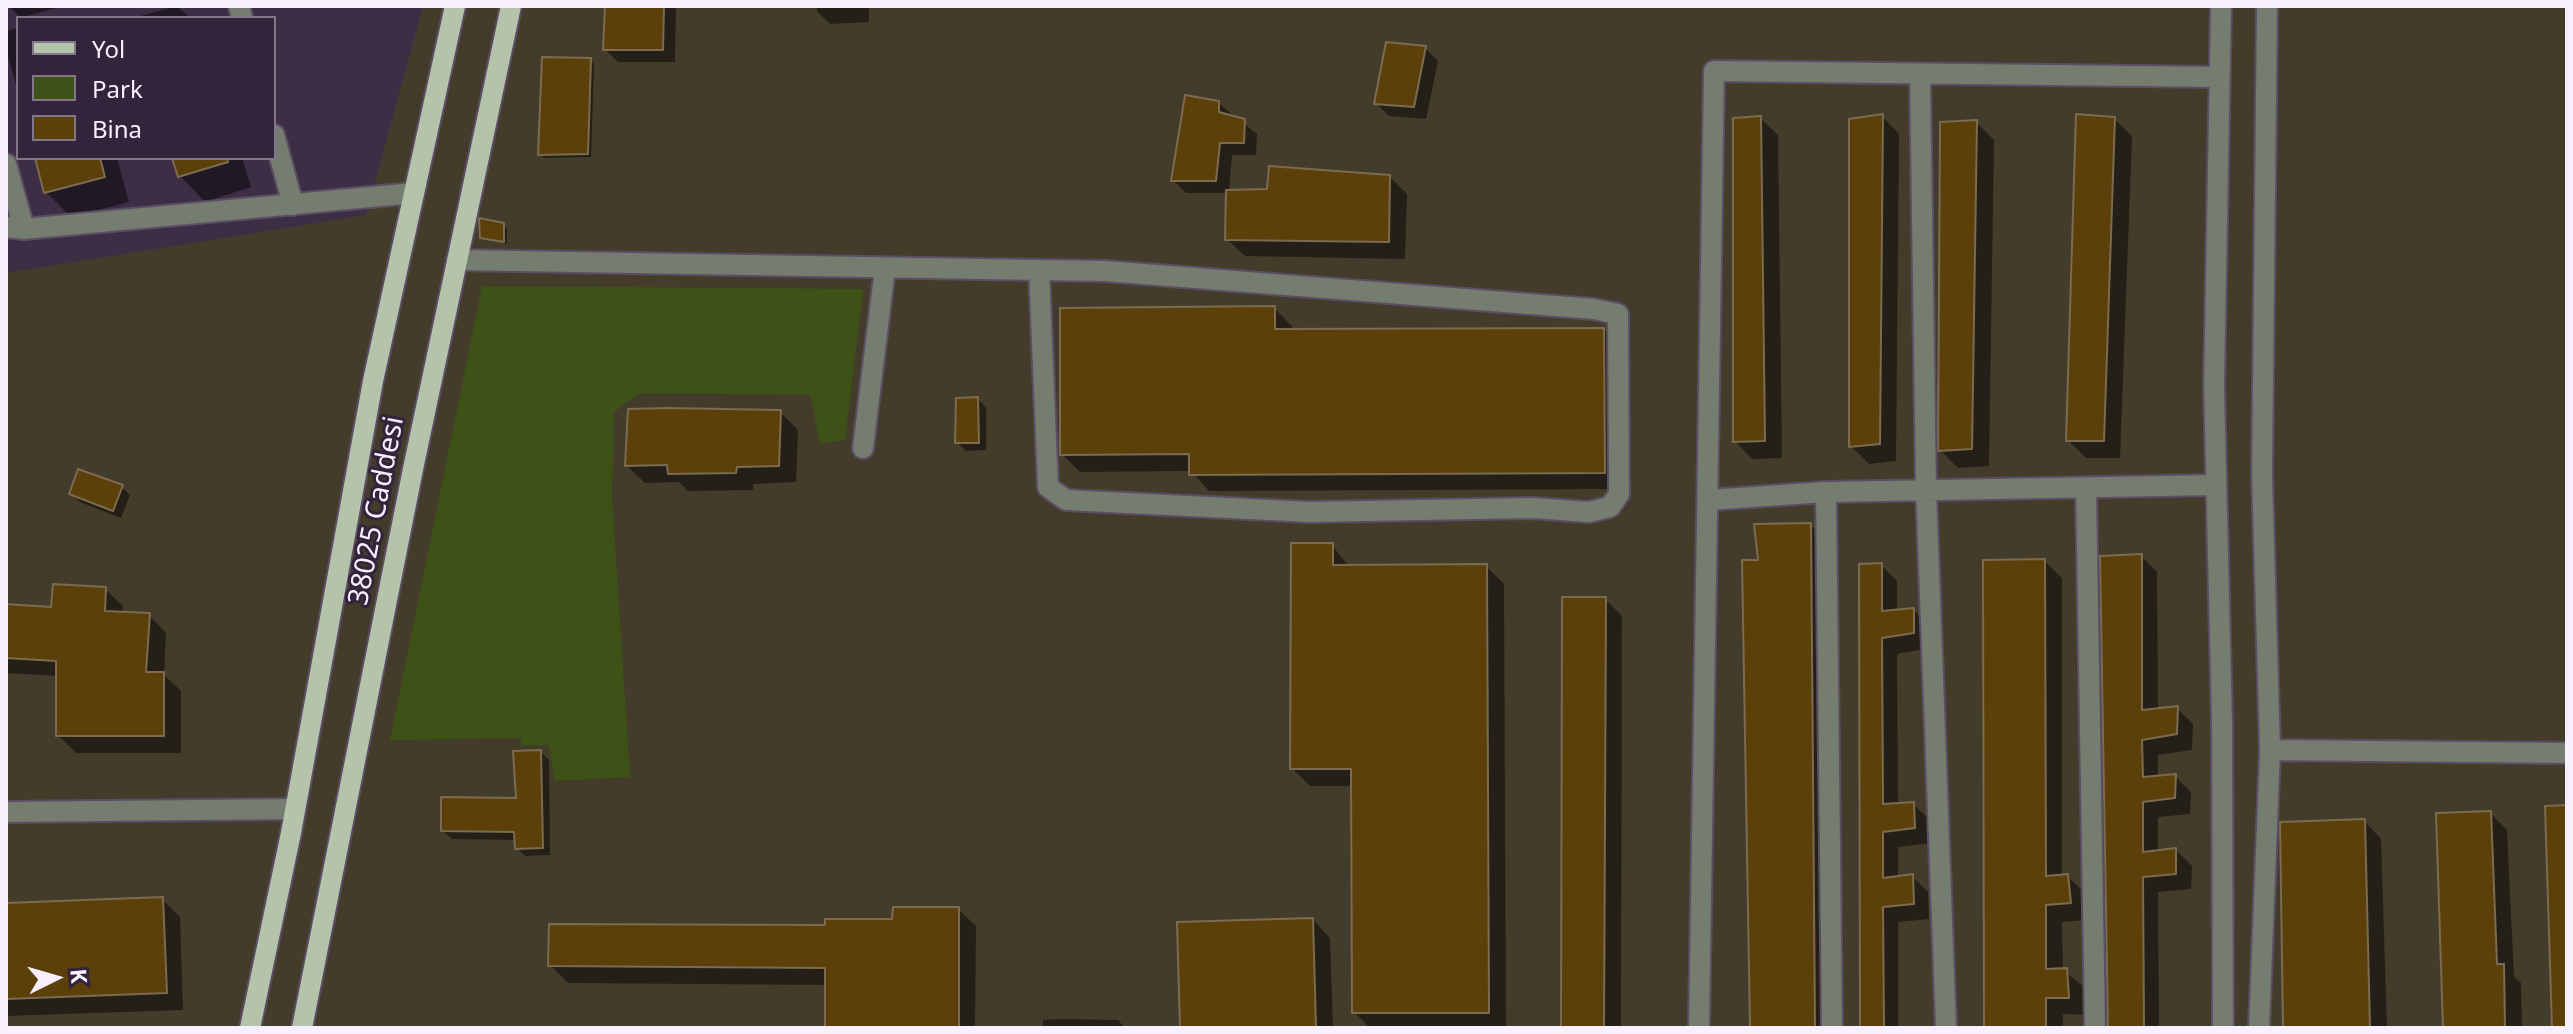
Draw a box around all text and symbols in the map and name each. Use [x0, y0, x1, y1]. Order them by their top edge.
legend [16, 16, 276, 160]
text: Yol [92, 32, 125, 65]
text: Park [92, 72, 143, 105]
text: Bina [92, 112, 142, 145]
street label: 38025 Caddesi [342, 414, 412, 608]
north arrow [16, 938, 96, 1018]
text: K [64, 967, 95, 984]

